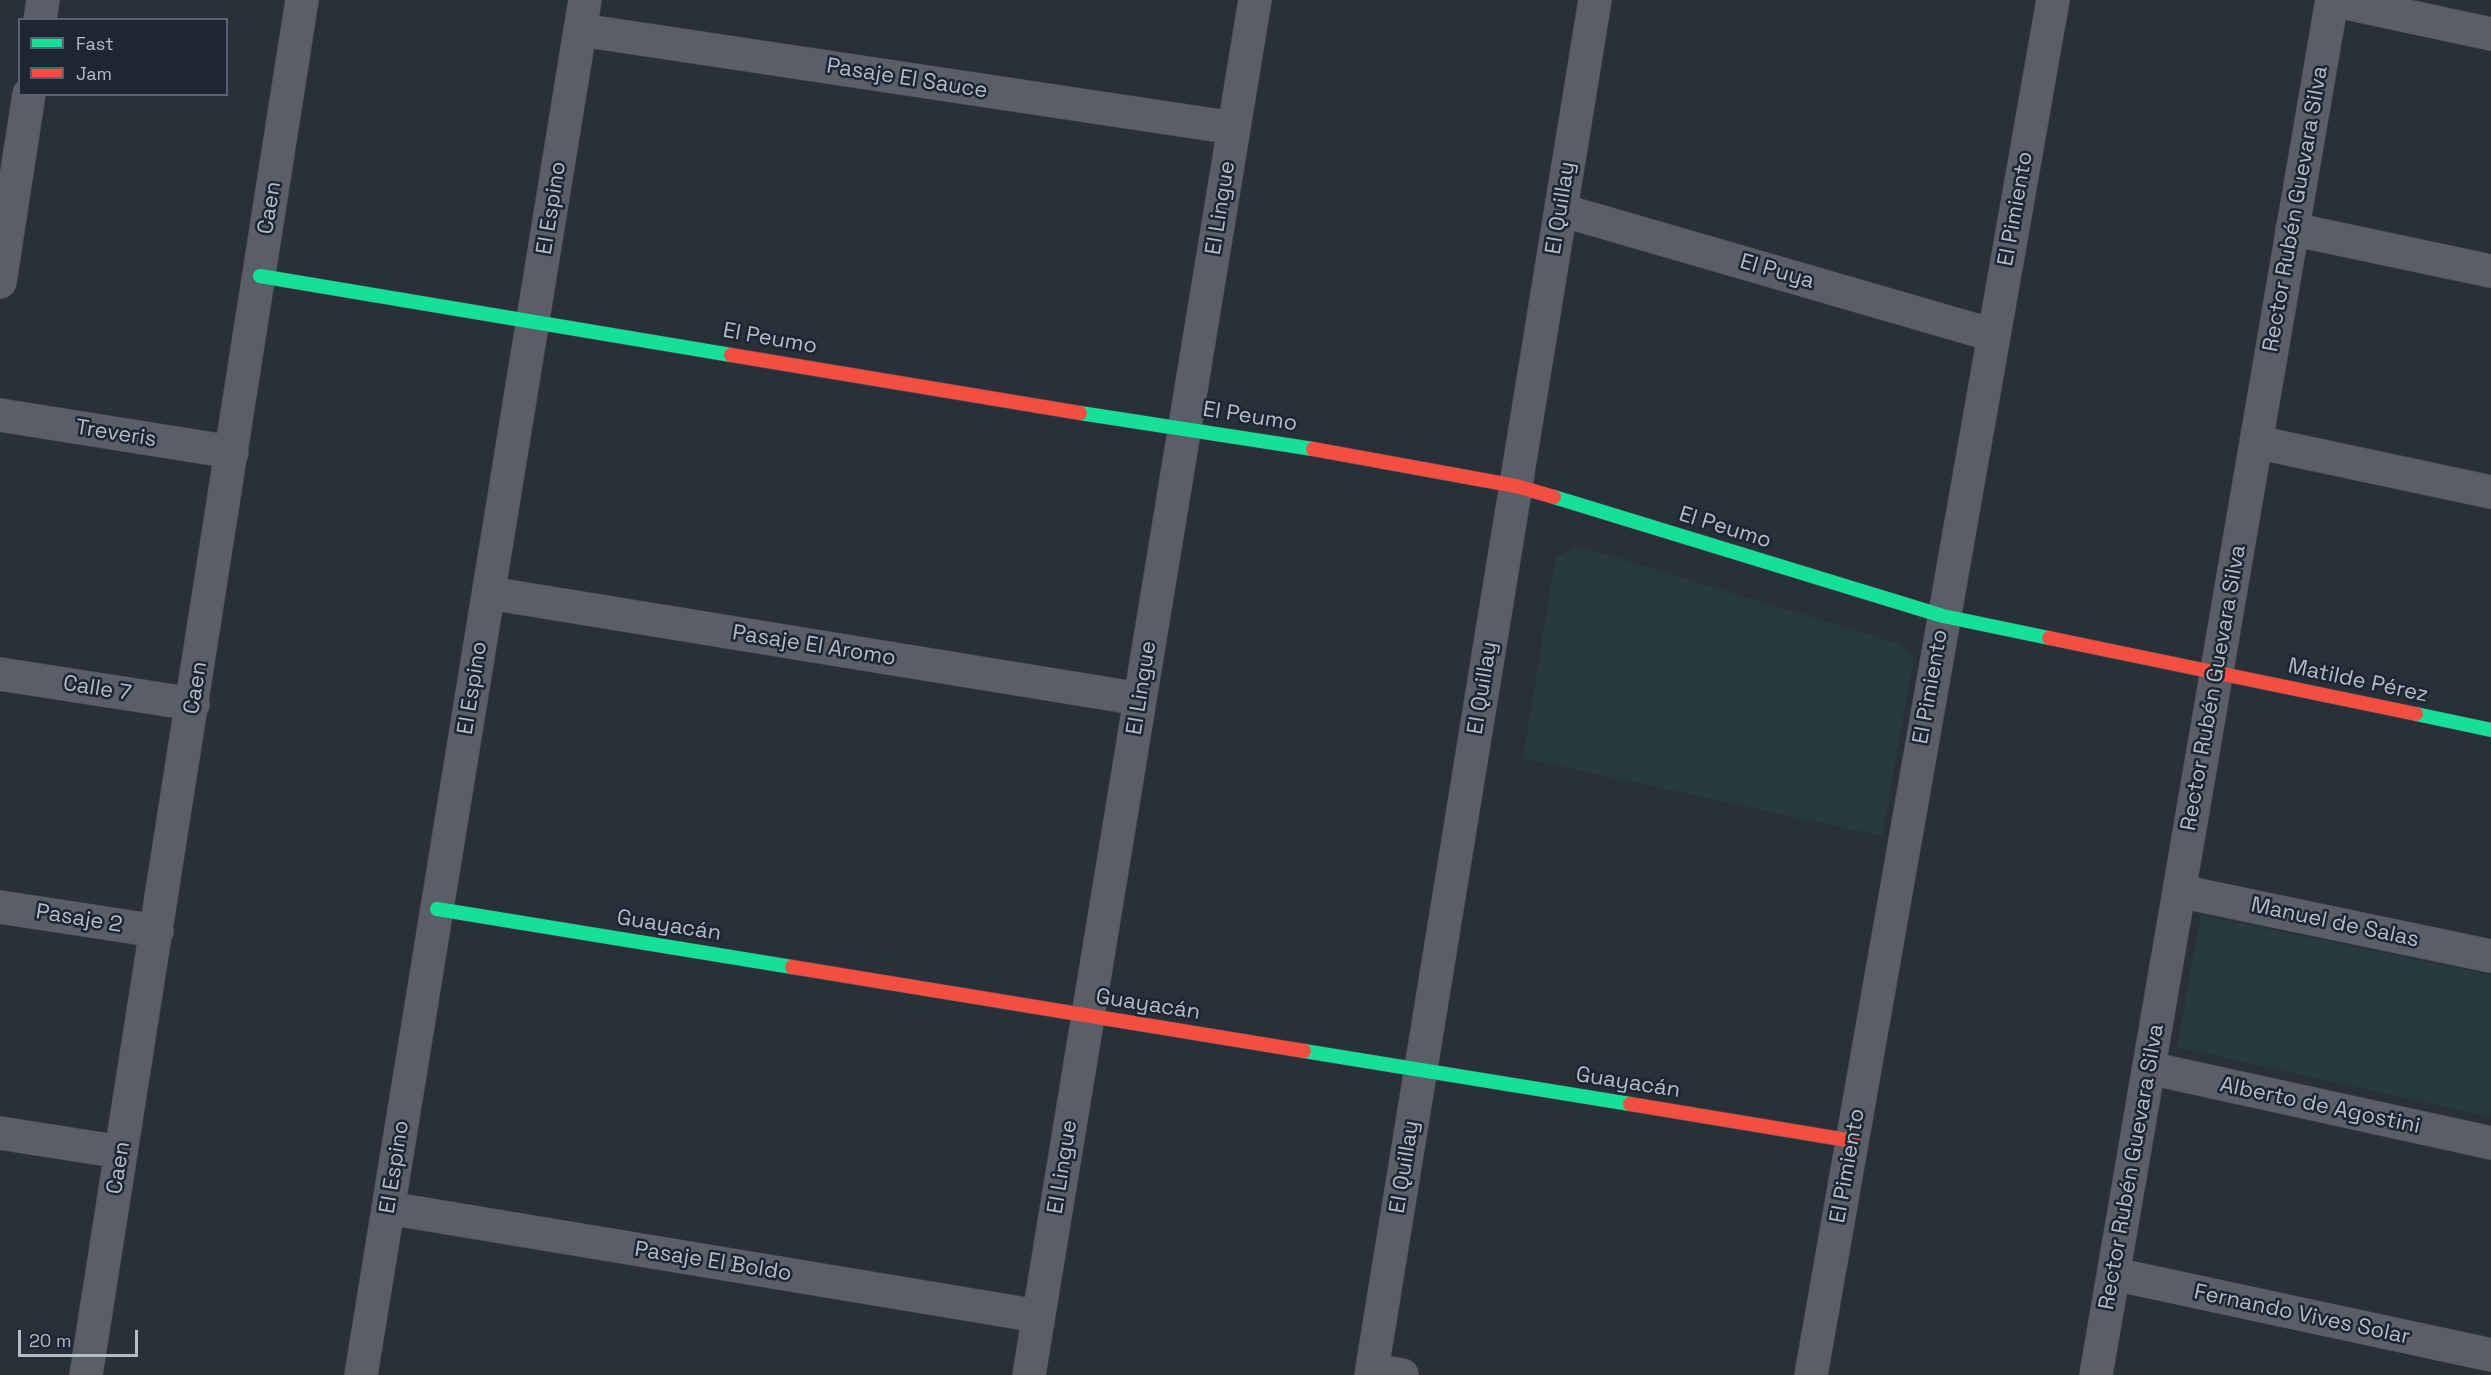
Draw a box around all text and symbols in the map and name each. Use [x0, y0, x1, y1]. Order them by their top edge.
legend [18, 18, 228, 96]
text: Fast [76, 32, 113, 55]
street label: Pasaje El Sauce [825, 53, 989, 105]
text: Jam [76, 62, 112, 85]
street label: Rector Rubén Guevara Silva [2258, 64, 2334, 354]
street label: El Pimiento [1993, 150, 2039, 268]
street label: El Espino [532, 159, 572, 257]
street label: El Lingue [1201, 159, 1241, 257]
street label: El Quillay [1541, 160, 1581, 256]
street label: Caen [253, 180, 287, 236]
street label: El Puya [1737, 249, 1817, 295]
street label: El Peumo [721, 318, 819, 360]
street label: El Peumo [1201, 397, 1299, 437]
street label: Treveris [74, 415, 158, 453]
street label: El Peumo [1676, 501, 1774, 555]
street label: Rector Rubén Guevara Silva [2176, 543, 2252, 833]
street label: Pasaje El Aromo [730, 620, 898, 672]
street label: El Pimiento [1908, 628, 1954, 746]
street label: El Espino [453, 639, 493, 737]
street label: El Lingue [1122, 639, 1162, 737]
street label: El Quillay [1463, 640, 1503, 736]
street label: Matilde Pérez [2286, 653, 2430, 709]
street label: Caen [179, 660, 213, 716]
street label: Calle 7 [61, 671, 133, 707]
street label: Manuel de Salas [2249, 892, 2421, 954]
street label: Pasaje 2 [34, 899, 124, 939]
street label: Guayacán [615, 905, 723, 947]
street label: Guayacán [1094, 984, 1202, 1026]
street label: Rector Rubén Guevara Silva [2094, 1022, 2170, 1312]
street label: Guayacán [1574, 1062, 1682, 1104]
street label: Alberto de Agostini [2218, 1072, 2422, 1140]
street label: El Pimiento [1825, 1107, 1871, 1225]
street label: El Espino [375, 1118, 415, 1216]
street label: El Lingue [1043, 1118, 1083, 1216]
street label: El Quillay [1385, 1119, 1425, 1215]
street label: Caen [102, 1140, 136, 1196]
street label: Pasaje El Boldo [633, 1237, 793, 1287]
street label: Fernando Vives Solar [2192, 1279, 2412, 1351]
scale bar [21, 1318, 141, 1356]
text: 20 m [29, 1329, 72, 1352]

